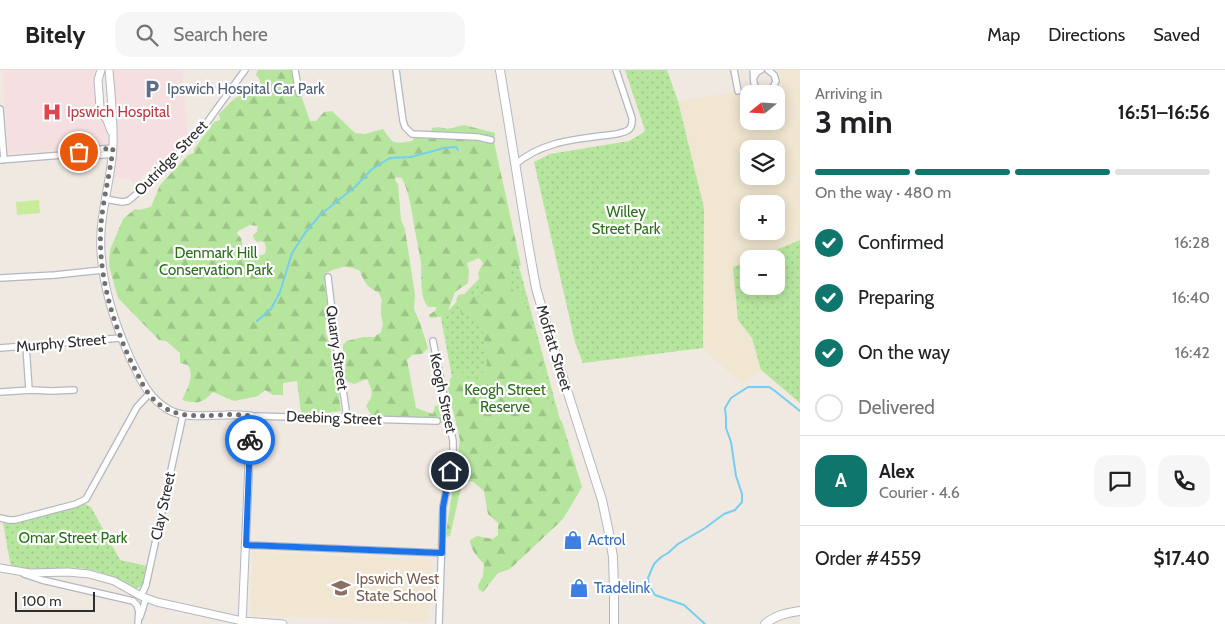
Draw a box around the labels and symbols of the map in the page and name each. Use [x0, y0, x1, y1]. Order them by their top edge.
parking icon: Ipswich Hospital Car Park [141, 78, 163, 100]
place label: Ipswich Hospital Car Park [167, 80, 325, 98]
north arrow [740, 85, 785, 130]
hospital icon: Ipswich Hospital [41, 101, 63, 123]
place label: Ipswich Hospital [67, 103, 170, 121]
street label: Outridge Street [131, 117, 211, 199]
pin [58, 131, 100, 173]
park label: Willey Street Park [592, 203, 661, 238]
park label: Denmark Hill Conservation Park [159, 244, 273, 279]
street label: Moffatt Street [532, 303, 576, 393]
street label: Quarry Street [322, 304, 352, 392]
street label: Murphy Street [15, 330, 107, 356]
street label: Keogh Street [426, 351, 460, 435]
park label: Keogh Street Reserve [464, 381, 546, 416]
street label: Deebing Street [286, 407, 382, 429]
courier [225, 415, 275, 465]
pin [429, 450, 471, 492]
street label: Clay Street [147, 470, 179, 542]
park label: Omar Street Park [19, 529, 128, 547]
shop icon: Actrol [562, 529, 584, 551]
place label: Actrol [588, 531, 626, 549]
place label: Ipswich West State School [356, 570, 439, 605]
school or university icon: Ipswich West State School [330, 577, 352, 599]
shop icon: Tradelink [568, 577, 590, 599]
place label: Tradelink [594, 579, 651, 597]
scale bar [15, 589, 95, 612]

